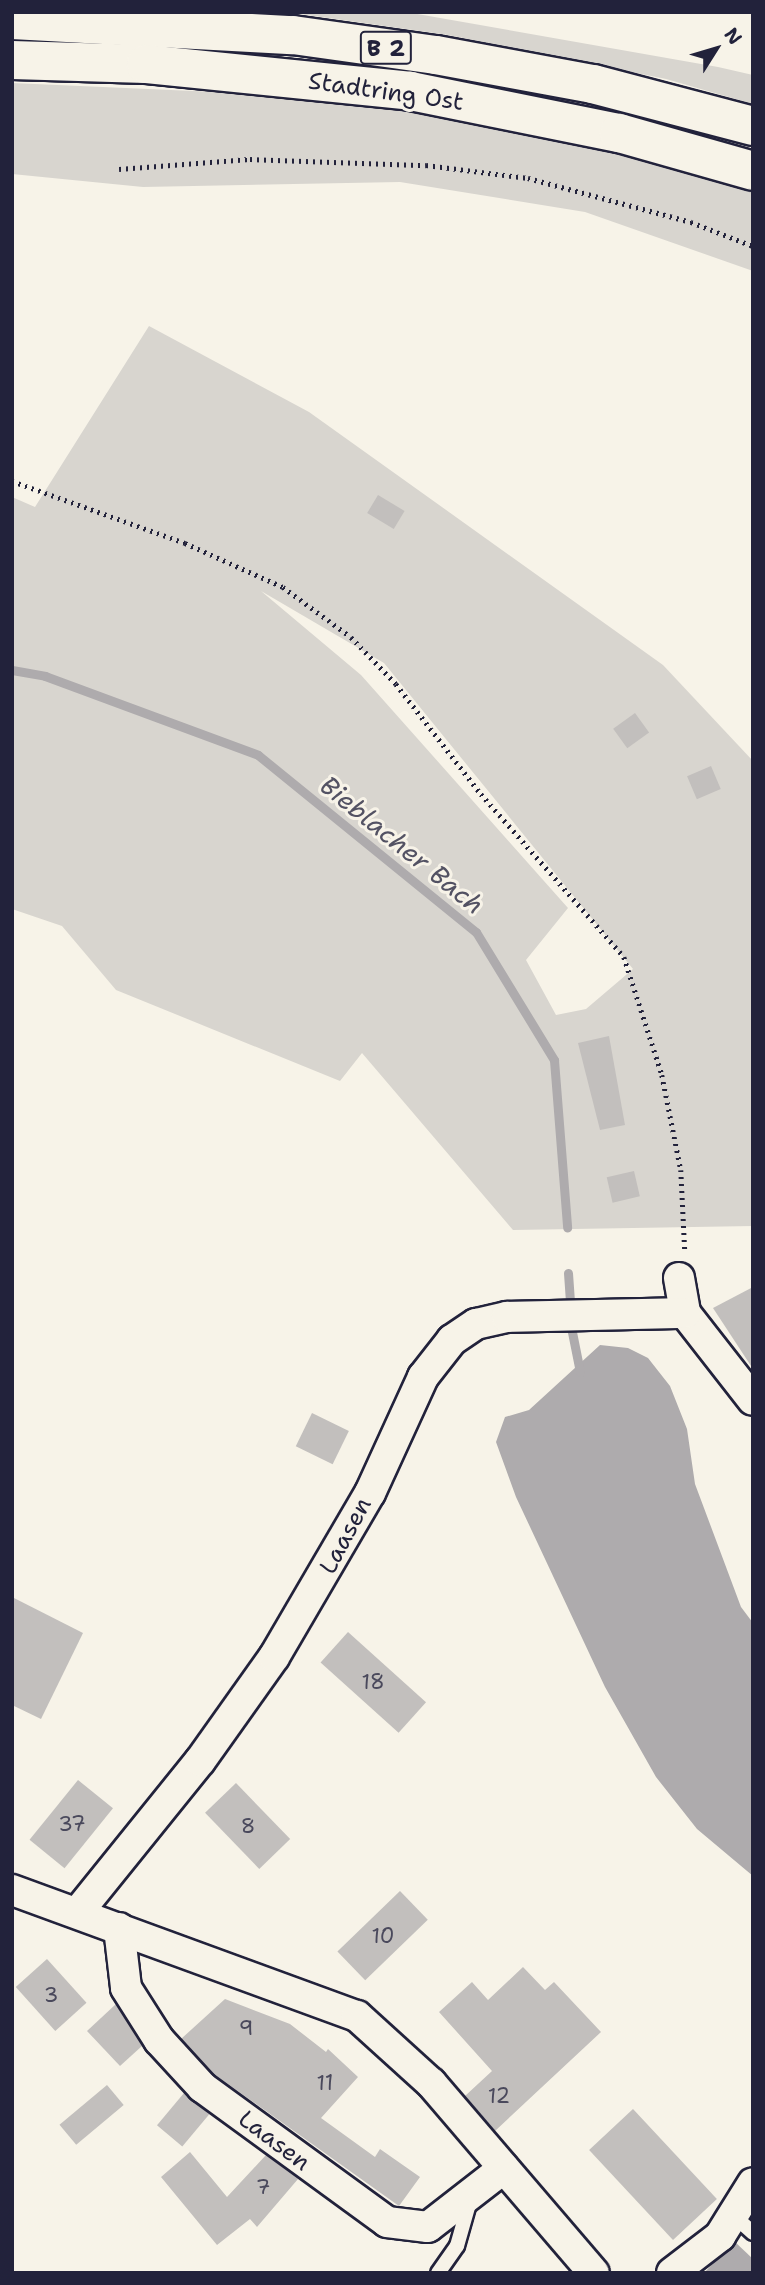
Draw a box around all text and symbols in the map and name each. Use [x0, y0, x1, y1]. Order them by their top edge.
north arrow [681, 14, 751, 84]
text: N [719, 23, 748, 50]
road number: B 2 [360, 28, 412, 68]
street label: Stadtring Ost [307, 67, 465, 117]
water label: Bieblacher Bach [314, 769, 490, 921]
street label: Laasen [314, 1493, 378, 1579]
house number: 18 [361, 1669, 385, 1695]
house number: 37 [58, 1811, 86, 1837]
house number: 8 [241, 1813, 255, 1839]
house number: 10 [372, 1923, 394, 1949]
house number: 3 [44, 1982, 58, 2008]
house number: 9 [239, 2015, 253, 2041]
house number: 11 [317, 2070, 333, 2096]
house number: 12 [488, 2083, 510, 2109]
street label: Laasen [233, 2105, 315, 2177]
house number: 7 [256, 2174, 270, 2200]

